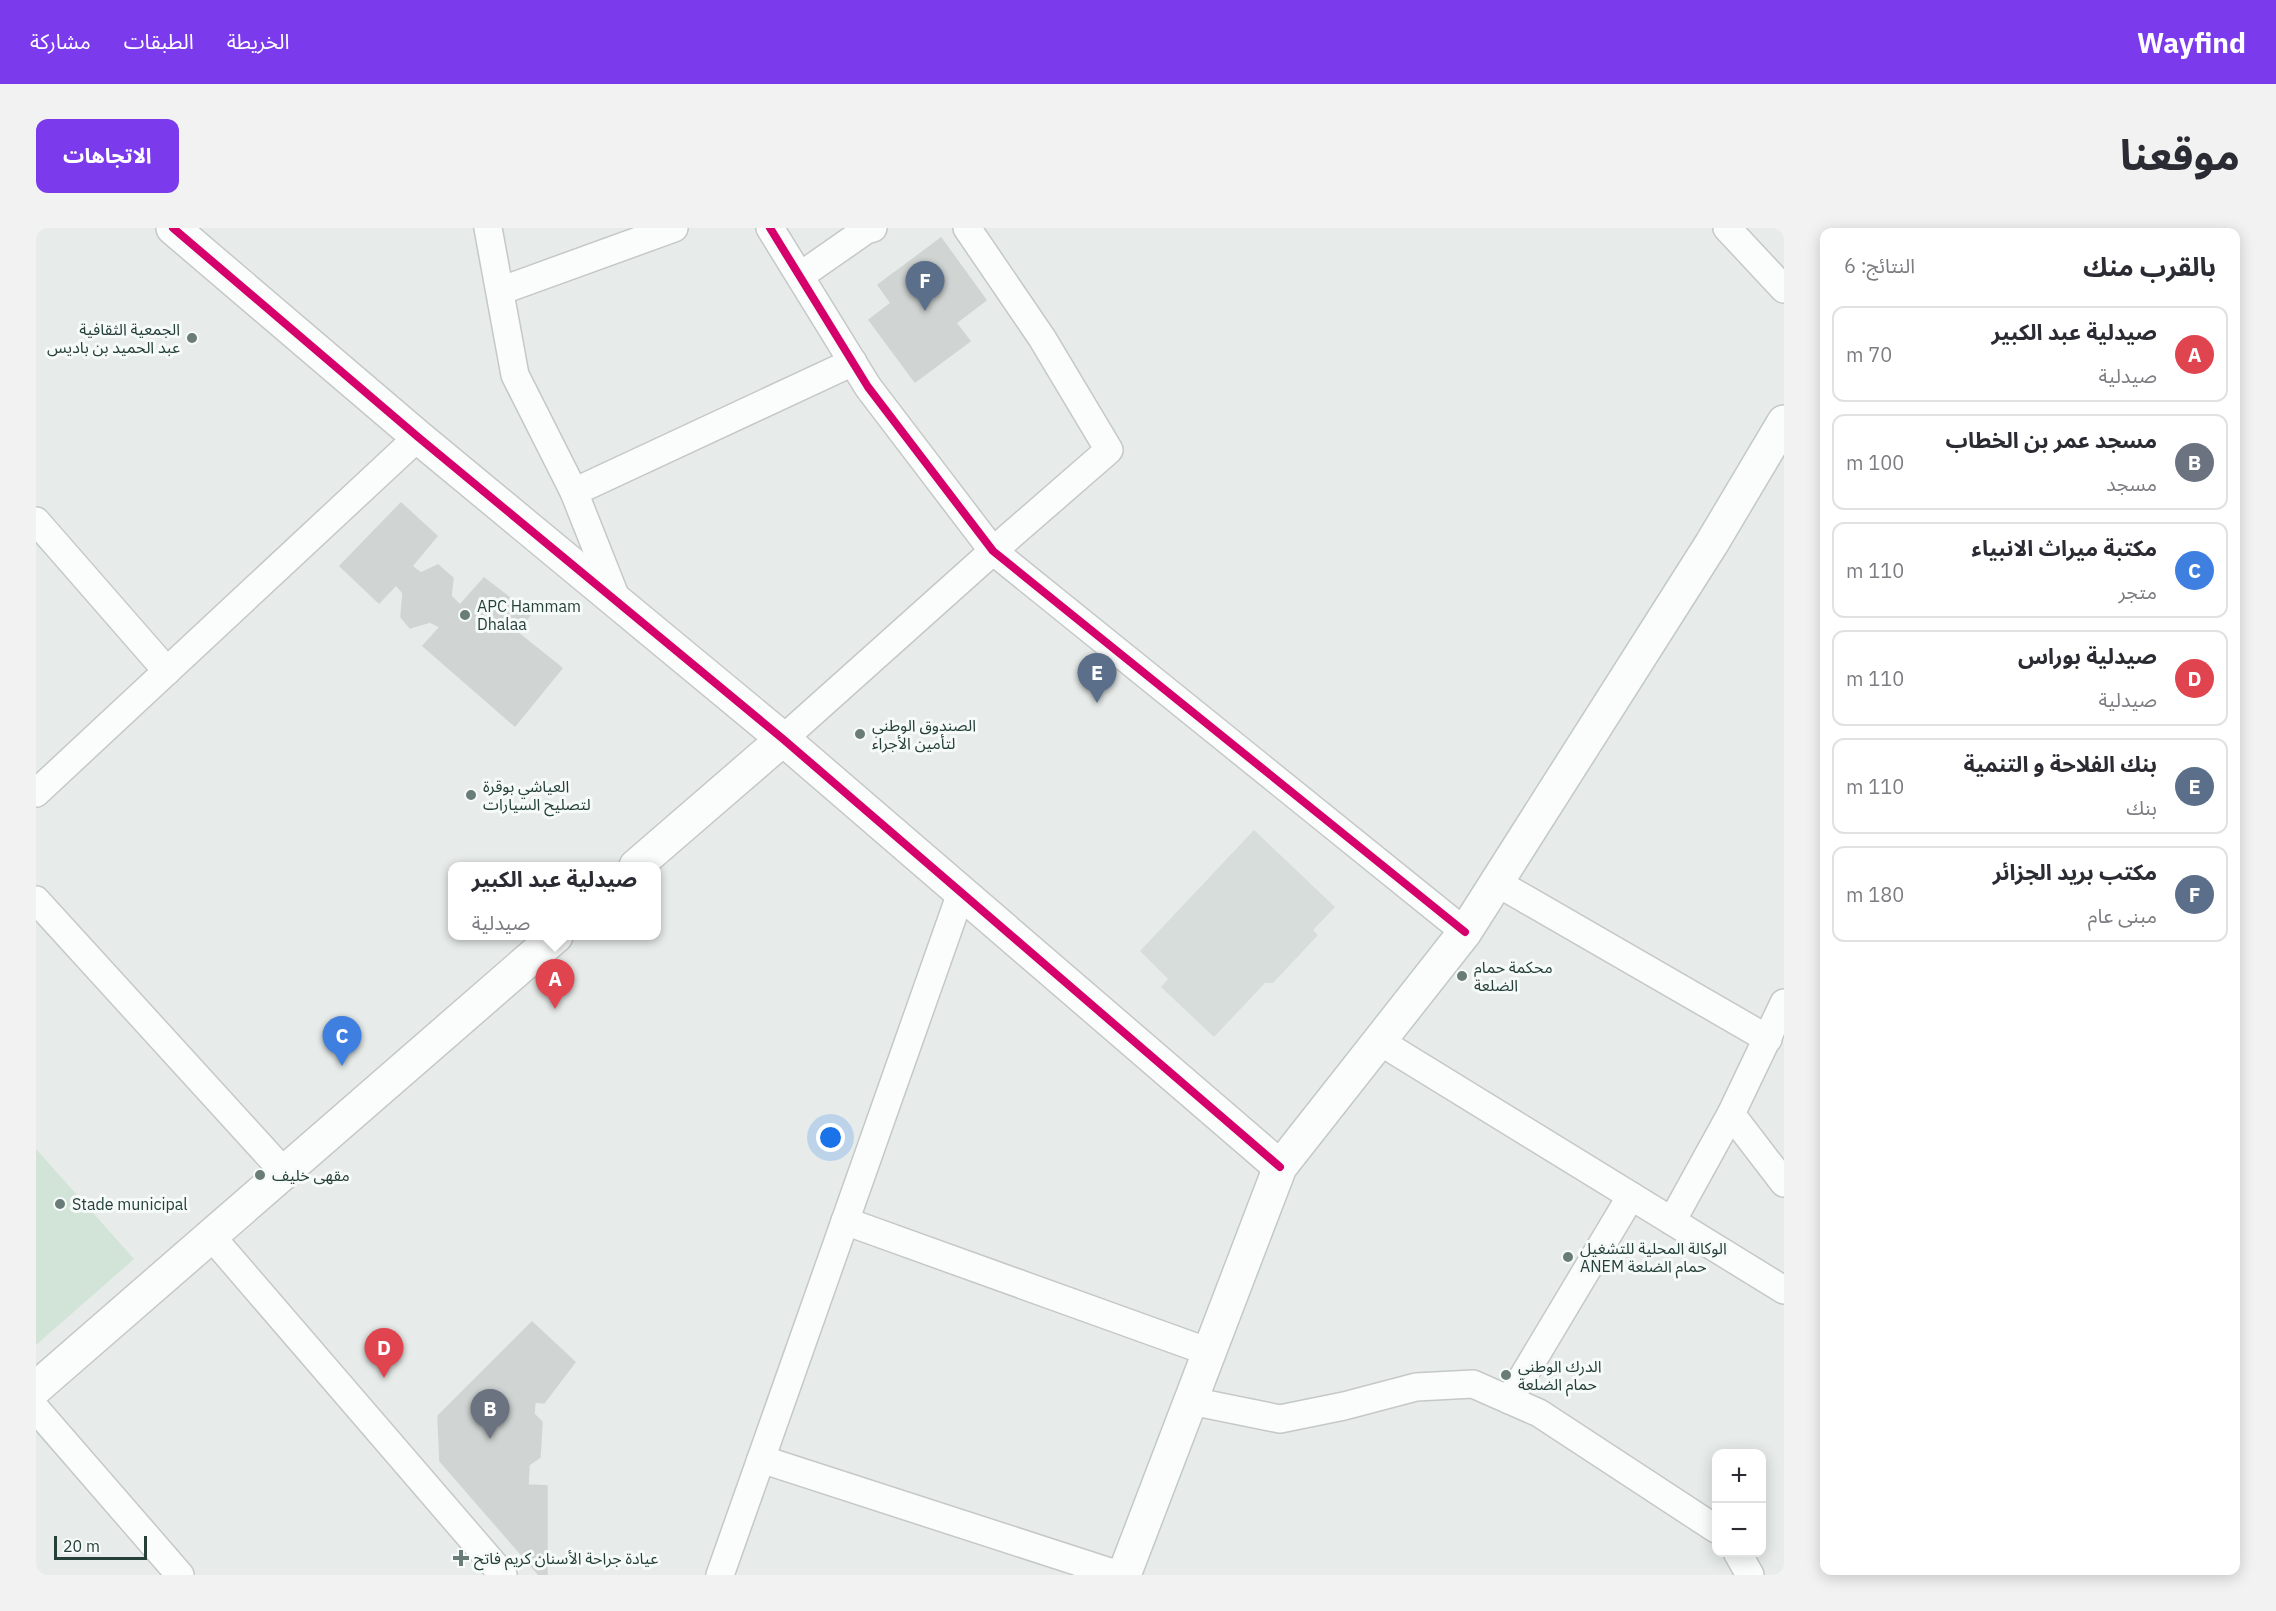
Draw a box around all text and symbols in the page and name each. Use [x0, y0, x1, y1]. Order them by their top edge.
text: Wayfind [2137, 24, 2246, 61]
text: مشاركة [30, 27, 91, 55]
text: الطبقات [124, 27, 194, 55]
text: الخريطة [227, 27, 290, 55]
button: الاتجاهات [36, 119, 179, 193]
text: موقعنا [2120, 127, 2240, 182]
text: بالقرب منك [2083, 249, 2216, 283]
text: النتائج: 6 [1844, 252, 1915, 279]
pin: F [906, 262, 944, 311]
text: صيدلية عبد الكبير [1992, 317, 2157, 346]
place label: الجمعية الثقافية عبد الحميد بن باديس [47, 319, 180, 357]
marker: الجمعية الثقافية عبد الحميد بن باديس [185, 331, 199, 345]
text: 70 m [1846, 341, 1892, 368]
text: A [2188, 341, 2201, 368]
text: صيدلية [2098, 362, 2157, 389]
text: مسجد عمر بن الخطاب [1945, 425, 2157, 454]
text: 100 m [1846, 449, 1904, 476]
text: B [2188, 449, 2201, 476]
text: مسجد [2106, 470, 2157, 497]
text: مكتبة ميراث الانبياء [1972, 533, 2157, 562]
text: 110 m [1846, 557, 1904, 584]
text: C [2188, 557, 2201, 584]
text: متجر [2118, 578, 2157, 605]
place label: APC Hammam Dhalaa [477, 596, 581, 634]
marker: APC Hammam Dhalaa [458, 608, 472, 622]
text: صيدلية بوراس [2018, 641, 2157, 670]
pin: E [1078, 654, 1116, 703]
text: 110 m [1846, 665, 1904, 692]
text: D [2188, 665, 2201, 692]
text: صيدلية [2098, 686, 2157, 713]
place label: الصندوق الوطني لتأمين الأجراء [872, 715, 976, 753]
marker: الصندوق الوطني لتأمين الأجراء [853, 727, 867, 741]
text: بنك الفلاحة و التنمية [1963, 749, 2157, 778]
text: 110 m [1846, 773, 1904, 800]
text: E [2188, 773, 2201, 800]
place label: العياشي بوقرة لتصليح السيارات [483, 776, 591, 817]
marker: العياشي بوقرة لتصليح السيارات [464, 788, 478, 802]
text: بنك [2126, 794, 2157, 821]
text: مكتب بريد الجزائر [1993, 857, 2157, 886]
popup [448, 862, 661, 940]
text: صيدلية عبد الكبير [472, 864, 637, 893]
text: 180 m [1846, 881, 1904, 908]
text: F [2189, 881, 2200, 908]
text: مبنى عام [2088, 902, 2157, 929]
text: صيدلية [472, 909, 530, 936]
place label: محكمة حمام الضلعة [1474, 957, 1553, 995]
pin: A [536, 960, 574, 1009]
marker: محكمة حمام الضلعة [1455, 969, 1469, 983]
pin: C [322, 1016, 362, 1066]
your location [816, 1123, 845, 1152]
place label: مقهى خليف [272, 1165, 350, 1185]
marker: مقهى خليف [253, 1168, 267, 1182]
place label: Stade municipal [72, 1194, 188, 1214]
marker: Stade municipal [53, 1197, 67, 1211]
place label: الوكالة المحلية للتشغيل ANEM حمام الضلعة [1580, 1238, 1727, 1279]
marker: الوكالة المحلية للتشغيل ANEM حمام الضلعة [1561, 1250, 1575, 1264]
pin: D [364, 1328, 404, 1378]
place label: الدرك الوطني حمام الضلعة [1518, 1356, 1601, 1397]
marker: الدرك الوطني حمام الضلعة [1499, 1368, 1513, 1382]
pin: B [470, 1390, 510, 1439]
map controls [1712, 1449, 1766, 1557]
button: + [1712, 1449, 1766, 1503]
button: − [1712, 1503, 1766, 1557]
scale bar [54, 1533, 147, 1560]
text: 20 m [63, 1536, 100, 1556]
place label: عيادة جراحة الأسنان كريم فاتح [474, 1548, 658, 1571]
marker: عيادة جراحة الأسنان كريم فاتح [452, 1549, 470, 1567]

